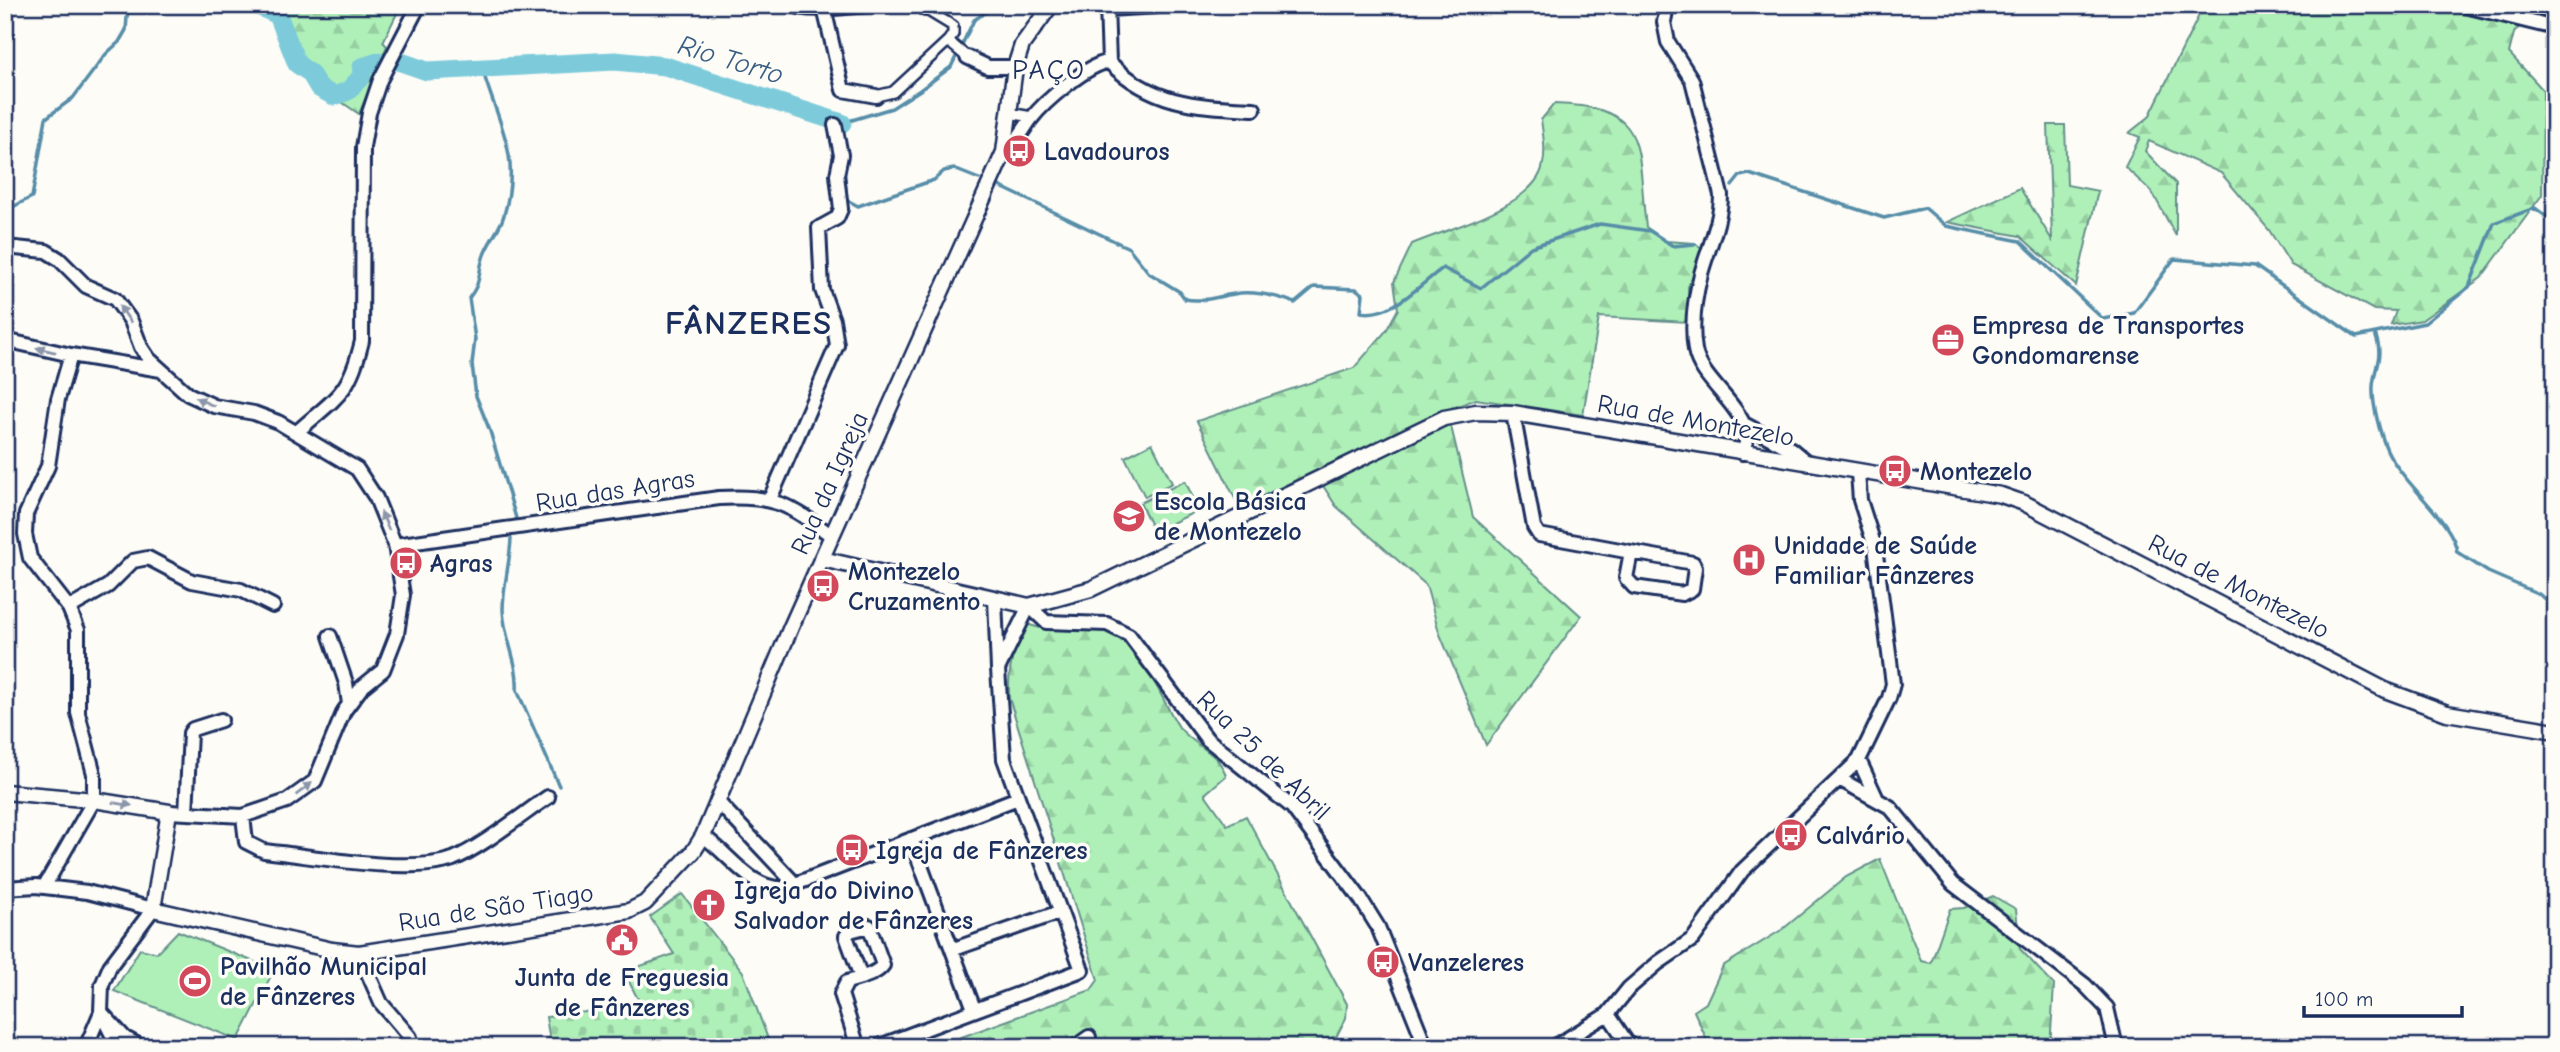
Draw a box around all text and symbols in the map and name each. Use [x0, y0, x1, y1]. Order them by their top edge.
water label: Rio Torto [674, 29, 787, 91]
district label: PAÇO [1012, 54, 1086, 86]
bus stop icon: Lavadouros [1000, 132, 1038, 170]
place label: Lavadouros [1044, 137, 1169, 167]
district label: FÂNZERES [665, 304, 833, 342]
one-way arrow [118, 305, 132, 323]
place label: Empresa de Transportes Gondomarense [1972, 311, 2244, 371]
office icon: Empresa de Transportes Gondomarense [1929, 321, 1967, 359]
one-way arrow [35, 344, 57, 355]
street label: Rua de Montezelo [1595, 389, 1797, 453]
one-way arrow [195, 396, 215, 408]
street label: Rua da Igreja [785, 407, 875, 559]
bus stop icon: Montezelo [1876, 452, 1914, 490]
place label: Montezelo [1920, 457, 2032, 487]
street label: Rua das Agras [534, 464, 697, 518]
place label: Escola Básica de Montezelo [1154, 487, 1307, 547]
school or university icon: Escola Básica de Montezelo [1110, 497, 1148, 535]
one-way arrow [380, 510, 391, 531]
street label: Rua de Montezelo [2143, 528, 2334, 645]
place label: Unidade de Saúde Familiar Fânzeres [1774, 531, 1977, 591]
hospital icon: Unidade de Saúde Familiar Fânzeres [1730, 541, 1768, 579]
bus stop icon: Agras [387, 544, 425, 582]
place label: Agras [430, 549, 493, 579]
place label: Montezelo Cruzamento [848, 557, 980, 617]
bus stop icon: Montezelo Cruzamento [804, 567, 842, 605]
street label: Rua 25 de Abril [1190, 685, 1336, 827]
one-way arrow [295, 782, 313, 797]
one-way arrow [111, 799, 133, 810]
bus stop icon: Calvário [1772, 816, 1810, 854]
place label: Calvário [1816, 821, 1905, 851]
bus stop icon: Igreja de Fânzeres [833, 831, 871, 869]
place label: Igreja de Fânzeres [876, 836, 1087, 866]
place label: Igreja do Divino Salvador de Fânzeres [734, 876, 973, 936]
street label: Rua de São Tiago [397, 878, 596, 938]
church icon: Igreja do Divino Salvador de Fânzeres [690, 886, 728, 924]
public building icon: Junta de Freguesia de Fânzeres [603, 921, 641, 959]
bus stop icon: Vanzeleres [1364, 943, 1402, 981]
place label: Vanzeleres [1408, 948, 1524, 978]
place label: Pavilhão Municipal de Fânzeres [220, 952, 427, 1012]
sports icon: Pavilhão Municipal de Fânzeres [176, 962, 214, 1000]
place label: Junta de Freguesia de Fânzeres [515, 963, 729, 1023]
scale bar [2304, 975, 2462, 1019]
text: 100 m [2315, 987, 2373, 1011]

